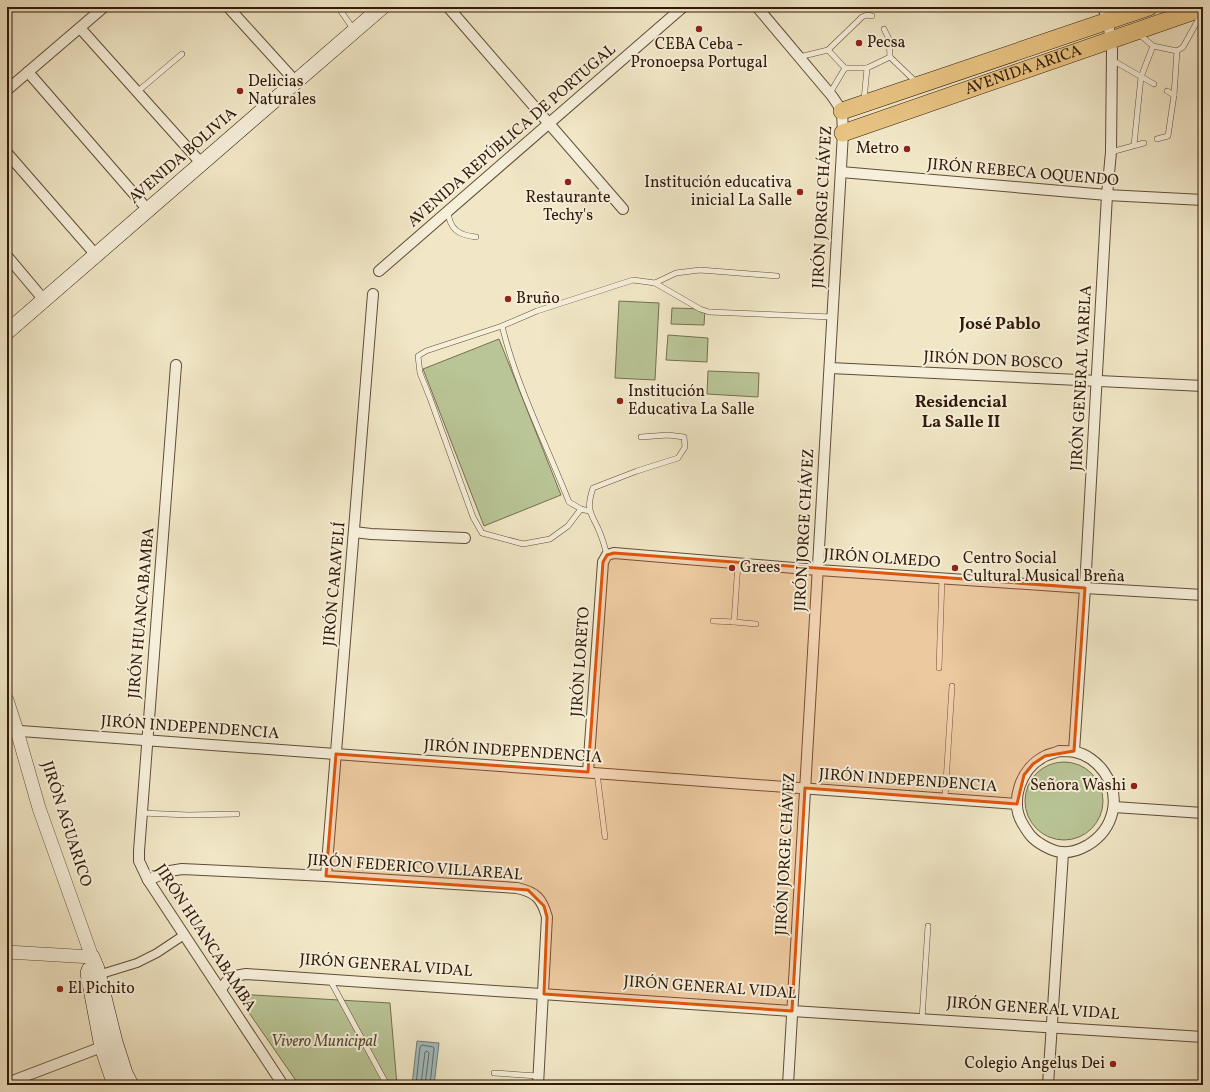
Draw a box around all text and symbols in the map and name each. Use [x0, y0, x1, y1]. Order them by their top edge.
marker: CEBA Ceba - Pronoepsa Portugal [694, 24, 704, 34]
place label: Pecsa [867, 32, 906, 54]
place label: CEBA Ceba - Pronoepsa Portugal [630, 34, 768, 74]
marker: Pecsa [854, 38, 864, 48]
street label: AVENIDA REPÚBLICA DE PORTUGAL [403, 39, 621, 233]
street label: AVENIDA ARICA [962, 40, 1085, 101]
place label: Delicias Naturales [248, 71, 316, 111]
marker: Delicias Naturales [235, 86, 245, 96]
street label: AVENIDA BOLIVIA [124, 103, 242, 209]
street label: JIRÓN JORGE CHÁVEZ [808, 125, 838, 289]
place label: Metro [856, 138, 899, 160]
marker: Metro [902, 144, 912, 154]
street label: JIRÓN REBECA OQUENDO [926, 154, 1120, 192]
place label: Institución educativa inicial La Salle [644, 172, 792, 212]
marker: Restaurante Techy's [563, 177, 573, 187]
place label: Restaurante Techy's [526, 187, 610, 227]
marker: Institución educativa inicial La Salle [795, 187, 805, 197]
street label: JIRÓN GENERAL VARELA [1066, 284, 1098, 472]
place label: Bruño [516, 288, 560, 310]
marker: Bruño [503, 294, 513, 304]
district label: José Pablo [958, 313, 1041, 336]
street label: JIRÓN DON BOSCO [923, 346, 1063, 376]
place label: Institución Educativa La Salle [628, 381, 755, 421]
district label: Residencial La Salle II [915, 391, 1008, 434]
marker: Institución Educativa La Salle [615, 396, 625, 406]
street label: JIRÓN JORGE CHÁVEZ [790, 448, 820, 612]
street label: JIRÓN CARAVELÍ [319, 521, 351, 647]
street label: JIRÓN HUANCABAMBA [124, 526, 160, 700]
street label: JIRÓN OLMEDO [823, 544, 942, 574]
place label: Centro Social Cultural Musical Breña [963, 548, 1125, 588]
place label: Grees [740, 557, 781, 579]
marker: Grees [727, 563, 737, 573]
marker: Centro Social Cultural Musical Breña [950, 563, 960, 573]
street label: JIRÓN LORETO [566, 606, 596, 718]
street label: JIRÓN INDEPENDENCIA [100, 711, 280, 745]
street label: JIRÓN INDEPENDENCIA [423, 735, 603, 769]
street label: JIRÓN AGUARICO [35, 758, 97, 890]
street label: JIRÓN INDEPENDENCIA [818, 764, 998, 798]
street label: JIRÓN JORGE CHÁVEZ [771, 772, 801, 936]
place label: Señora Washi [1030, 775, 1126, 797]
marker: Señora Washi [1129, 781, 1139, 791]
street label: JIRÓN FEDERICO VILLAREAL [306, 849, 524, 887]
street label: JIRÓN HUANCABAMBA [149, 860, 261, 1016]
street label: JIRÓN GENERAL VIDAL [299, 949, 473, 983]
street label: JIRÓN GENERAL VIDAL [623, 971, 797, 1005]
place label: El Pichito [68, 978, 135, 1000]
marker: El Pichito [55, 984, 65, 994]
street label: JIRÓN GENERAL VIDAL [946, 992, 1120, 1026]
park label: Vivero Municipal [271, 1031, 377, 1053]
place label: Colegio Angelus Dei [965, 1053, 1105, 1075]
marker: Colegio Angelus Dei [1108, 1059, 1118, 1069]

